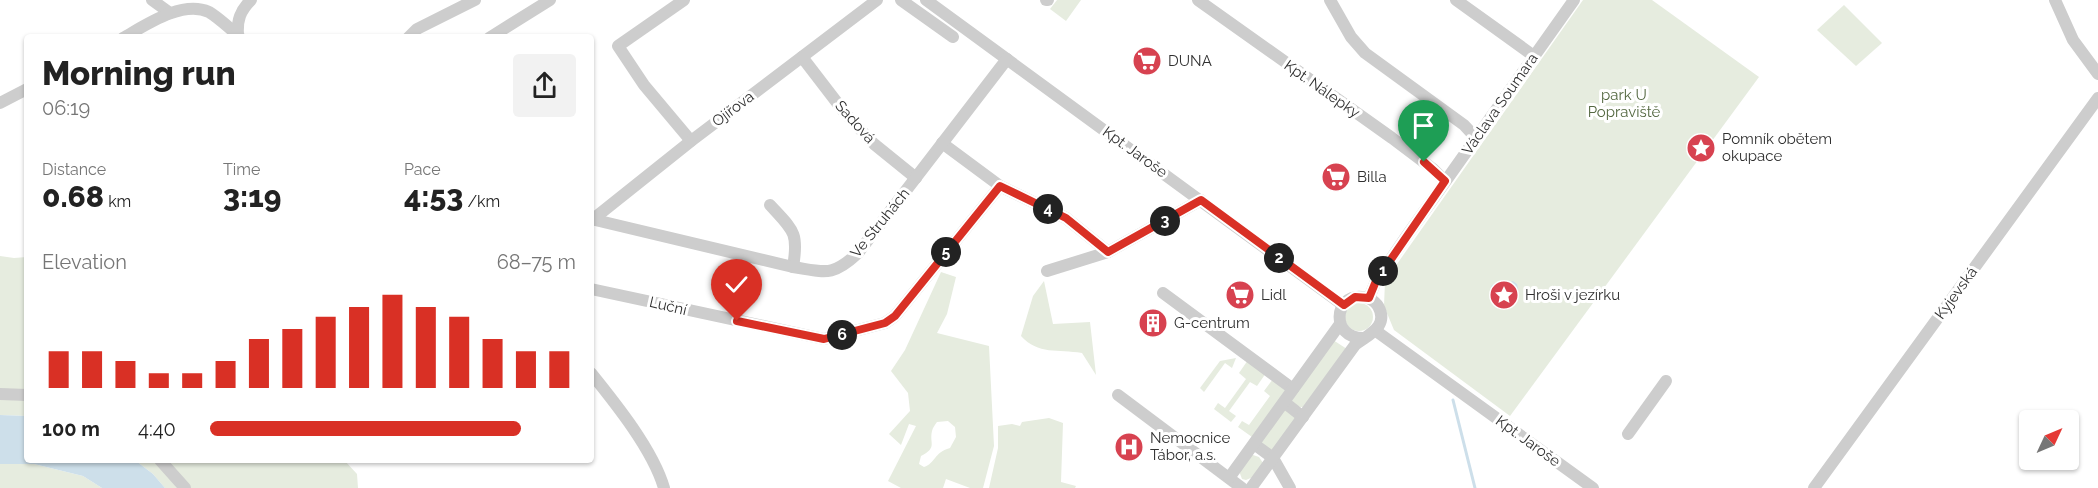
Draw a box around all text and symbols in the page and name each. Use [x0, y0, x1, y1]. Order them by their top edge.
supermarket icon: DUNA [1131, 45, 1163, 77]
street label: Václava Soumara [1458, 50, 1542, 158]
place label: DUNA [1168, 52, 1212, 70]
text: Morning run [42, 54, 236, 93]
button: share [513, 54, 576, 117]
street label: Kpt. Nálepky [1281, 56, 1363, 122]
park label: park U Popraviště [1588, 86, 1661, 121]
street label: Ojířova [709, 88, 757, 130]
text: 06:19 [42, 96, 90, 120]
street label: Sadová [831, 97, 879, 147]
pin [1398, 100, 1449, 162]
icon: arrive [1407, 109, 1440, 142]
street label: Kpt. Jaroše [1099, 123, 1171, 182]
place label: Pomník obětem okupace [1722, 130, 1832, 165]
place icon: Pomník obětem okupace [1685, 132, 1717, 164]
text: Distance [42, 160, 106, 179]
text: Time [223, 160, 260, 179]
text: Pace [404, 160, 441, 179]
supermarket icon: Billa [1320, 161, 1352, 193]
place label: Billa [1357, 168, 1387, 186]
text: 0.68 [42, 179, 104, 214]
text: 3:19 [223, 179, 282, 214]
text: 4:53 [404, 179, 463, 214]
street label: Ve Struhách [847, 185, 913, 261]
text: km [104, 192, 131, 211]
text: /km [463, 192, 500, 211]
pin: 4 [1033, 194, 1063, 224]
text: 4 [1043, 199, 1053, 218]
pin: 3 [1150, 206, 1180, 236]
text: 3 [1161, 211, 1169, 230]
pin: 5 [931, 237, 961, 267]
text: 5 [942, 242, 950, 261]
pin: 2 [1264, 243, 1294, 273]
text: 2 [1274, 248, 1284, 267]
text: Elevation [42, 250, 127, 274]
text: 68–75 m [497, 250, 576, 274]
pin: 1 [1368, 256, 1398, 286]
pin [711, 259, 762, 321]
text: 1 [1379, 261, 1387, 280]
street label: Kyjevská [1931, 263, 1981, 323]
icon: check [720, 268, 753, 301]
supermarket icon: Lidl [1224, 279, 1256, 311]
place icon: Hroši v jezírku [1488, 279, 1520, 311]
place label: Lidl [1261, 286, 1287, 304]
place label: Hroši v jezírku [1525, 286, 1620, 304]
street label: Luční [648, 293, 689, 319]
building icon: G-centrum [1137, 307, 1169, 339]
place label: G-centrum [1174, 314, 1250, 332]
pin: 6 [827, 320, 857, 350]
text: 6 [837, 325, 847, 344]
north arrow [2019, 410, 2079, 470]
map controls [2019, 410, 2079, 470]
street label: Kpt. Jaroše [1492, 412, 1564, 471]
text: 100 m [42, 417, 100, 441]
text: 4:40 [138, 417, 176, 441]
place label: Nemocnice Tábor, a.s. [1150, 429, 1230, 464]
hospital icon: Nemocnice Tábor, a.s. [1113, 431, 1145, 463]

